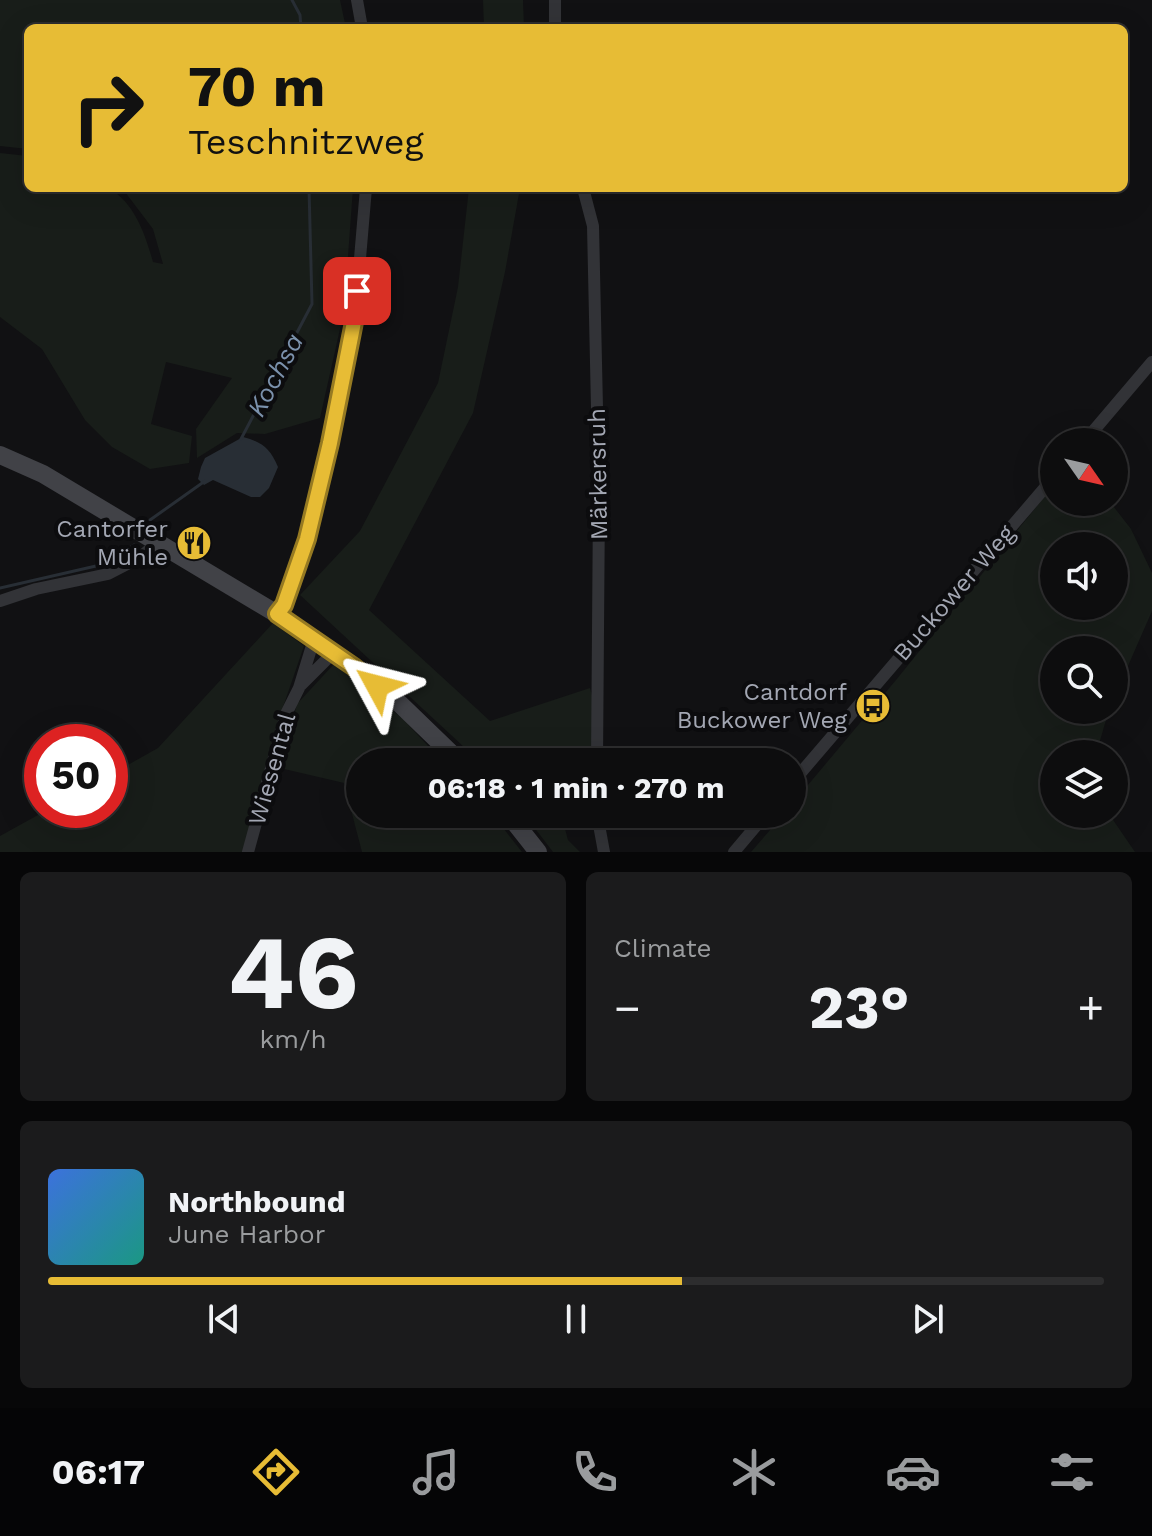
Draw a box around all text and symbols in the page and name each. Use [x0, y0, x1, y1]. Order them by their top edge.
text: 70 m [188, 54, 325, 120]
icon: right [56, 56, 160, 160]
text: Teschnitzweg [188, 121, 424, 163]
pin [323, 257, 391, 325]
icon: arrive [335, 269, 379, 313]
water label: Kochsa [241, 328, 309, 422]
street label: Märkersruh [583, 408, 613, 540]
north arrow [1040, 428, 1128, 516]
map controls [1040, 428, 1128, 828]
place label: Cantorfer Mühle [56, 515, 168, 571]
street label: Buckower Weg [888, 519, 1021, 666]
restaurant icon: Cantorfer Mühle [175, 524, 213, 562]
button: sound [1040, 532, 1128, 620]
button: search [1040, 636, 1128, 724]
position arrow [335, 644, 419, 728]
place label: Cantdorf Buckower Weg [677, 678, 848, 734]
bus stop icon: Cantdorf Buckower Weg [854, 687, 892, 725]
street label: Wiesental [243, 709, 302, 828]
speed limit sign: 50 [24, 724, 128, 828]
button: layers [1040, 740, 1128, 828]
text: 06:18 · 1 min · 270 m [427, 770, 725, 805]
text: 46 [227, 911, 359, 1033]
text: Climate [614, 933, 712, 963]
text: 23° [808, 972, 910, 1043]
text: − [614, 982, 641, 1034]
text: + [1077, 982, 1104, 1034]
text: km/h [260, 1024, 326, 1054]
text: Northbound [168, 1184, 345, 1219]
text: June Harbor [168, 1219, 325, 1249]
icon: previous [202, 1297, 246, 1341]
icon: pause [554, 1297, 598, 1341]
icon: next [906, 1297, 950, 1341]
icon: directions [248, 1444, 304, 1500]
icon: music [408, 1444, 464, 1500]
icon: phone [567, 1444, 623, 1500]
icon: climate [726, 1444, 782, 1500]
icon: car [885, 1444, 941, 1500]
icon: filters [1044, 1444, 1100, 1500]
text: 06:17 [52, 1451, 145, 1493]

